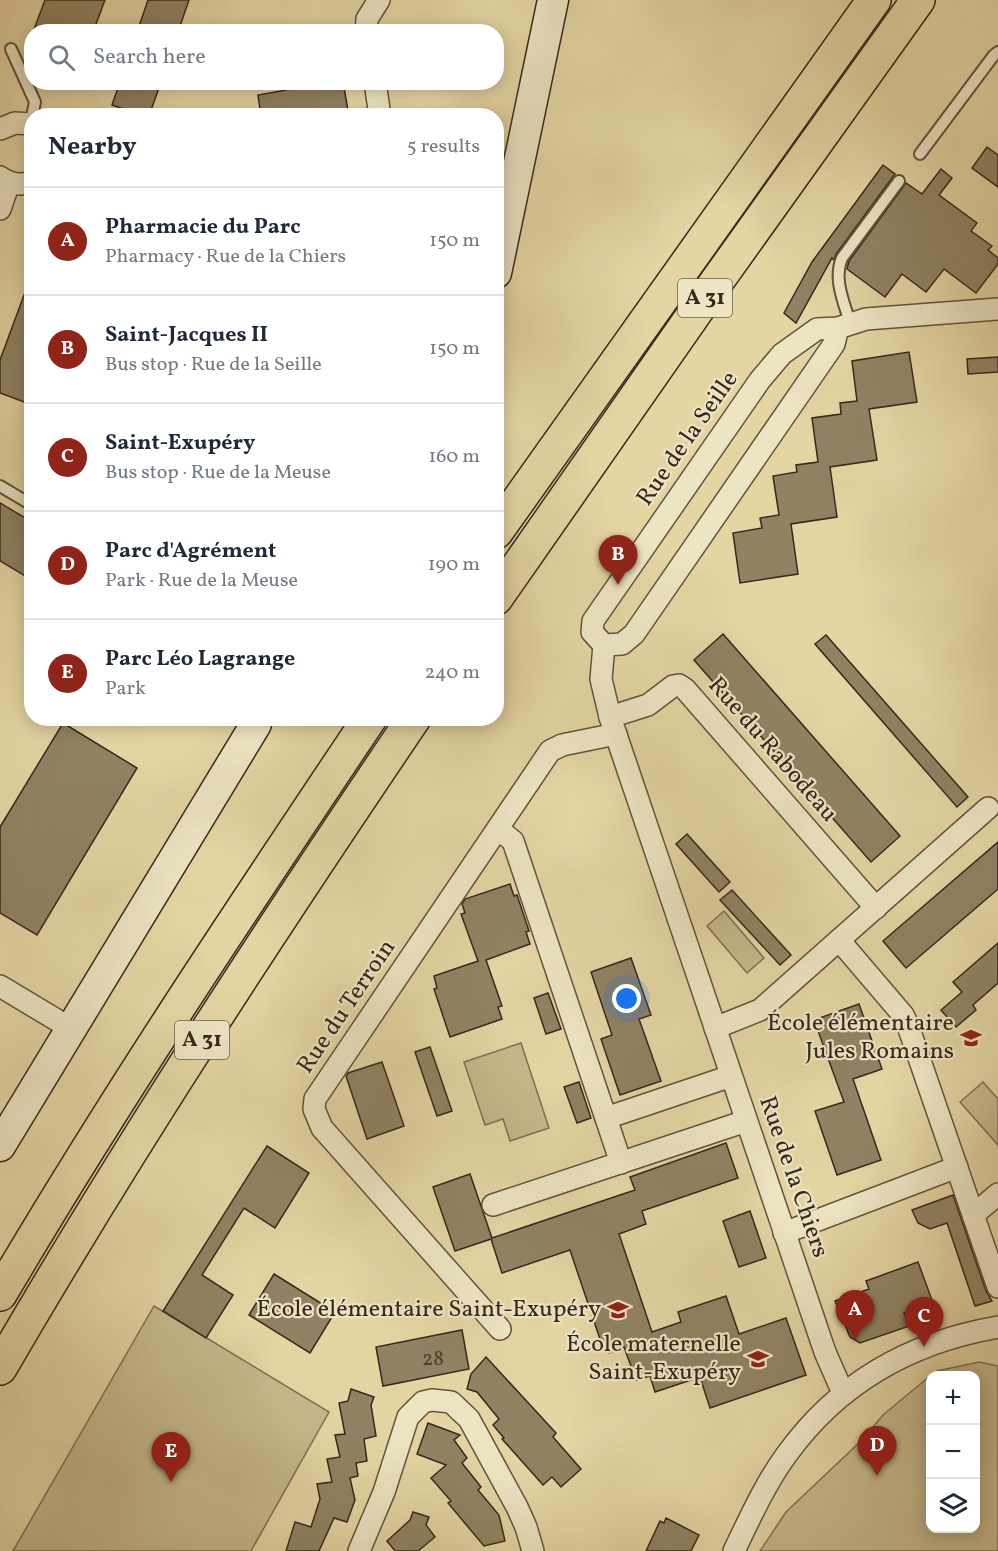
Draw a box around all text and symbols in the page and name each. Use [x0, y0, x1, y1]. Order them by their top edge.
search box [24, 24, 504, 90]
icon: search [45, 41, 78, 74]
text: Search here [93, 42, 206, 73]
text: Nearby [48, 129, 137, 165]
text: 5 results [407, 133, 480, 161]
text: Pharmacie du Parc [105, 212, 300, 243]
text: A [60, 227, 75, 255]
text: 150 m [429, 227, 480, 255]
text: Pharmacy · Rue de la Chiers [105, 243, 346, 271]
road number: A 31 [678, 279, 732, 317]
text: Saint-Jacques II [105, 320, 268, 351]
text: B [61, 335, 74, 363]
text: 150 m [429, 335, 480, 363]
text: Bus stop · Rue de la Seille [105, 351, 322, 379]
street label: Rue de la Seille [629, 365, 747, 513]
text: Saint-Exupéry [105, 428, 255, 459]
text: C [61, 443, 74, 471]
text: 160 m [428, 443, 480, 471]
text: Bus stop · Rue de la Meuse [105, 459, 331, 487]
text: Parc d'Agrément [105, 536, 276, 567]
pin: B [598, 536, 638, 585]
text: D [60, 551, 75, 579]
text: 190 m [428, 551, 480, 579]
text: Park · Rue de la Meuse [105, 567, 298, 595]
text: Parc Léo Lagrange [105, 644, 295, 675]
text: E [61, 659, 74, 687]
text: 240 m [425, 659, 480, 687]
street label: Rue du Rabodeau [699, 670, 845, 830]
text: Park [105, 675, 146, 703]
street label: Rue du Terroin [289, 933, 405, 1081]
your location [612, 984, 641, 1013]
place label: École élémentaire Jules Romains [767, 1007, 954, 1069]
road number: A 31 [175, 1021, 229, 1059]
school or university icon: École élémentaire Jules Romains [959, 1026, 983, 1050]
street label: Rue de la Chiers [749, 1092, 837, 1262]
pin: A [836, 1290, 874, 1340]
place label: École élémentaire Saint-Exupéry [257, 1293, 601, 1327]
school or university icon: École élémentaire Saint-Exupéry [606, 1298, 630, 1322]
pin: C [904, 1298, 944, 1347]
place label: École maternelle Saint-Exupéry [566, 1328, 741, 1390]
house number: 28 [422, 1345, 444, 1374]
school or university icon: École maternelle Saint-Exupéry [746, 1347, 770, 1371]
map controls [926, 1371, 980, 1533]
button: + [926, 1371, 980, 1425]
button: − [926, 1425, 980, 1479]
pin: D [858, 1426, 896, 1476]
pin: E [152, 1432, 190, 1482]
button: layers [926, 1479, 980, 1533]

